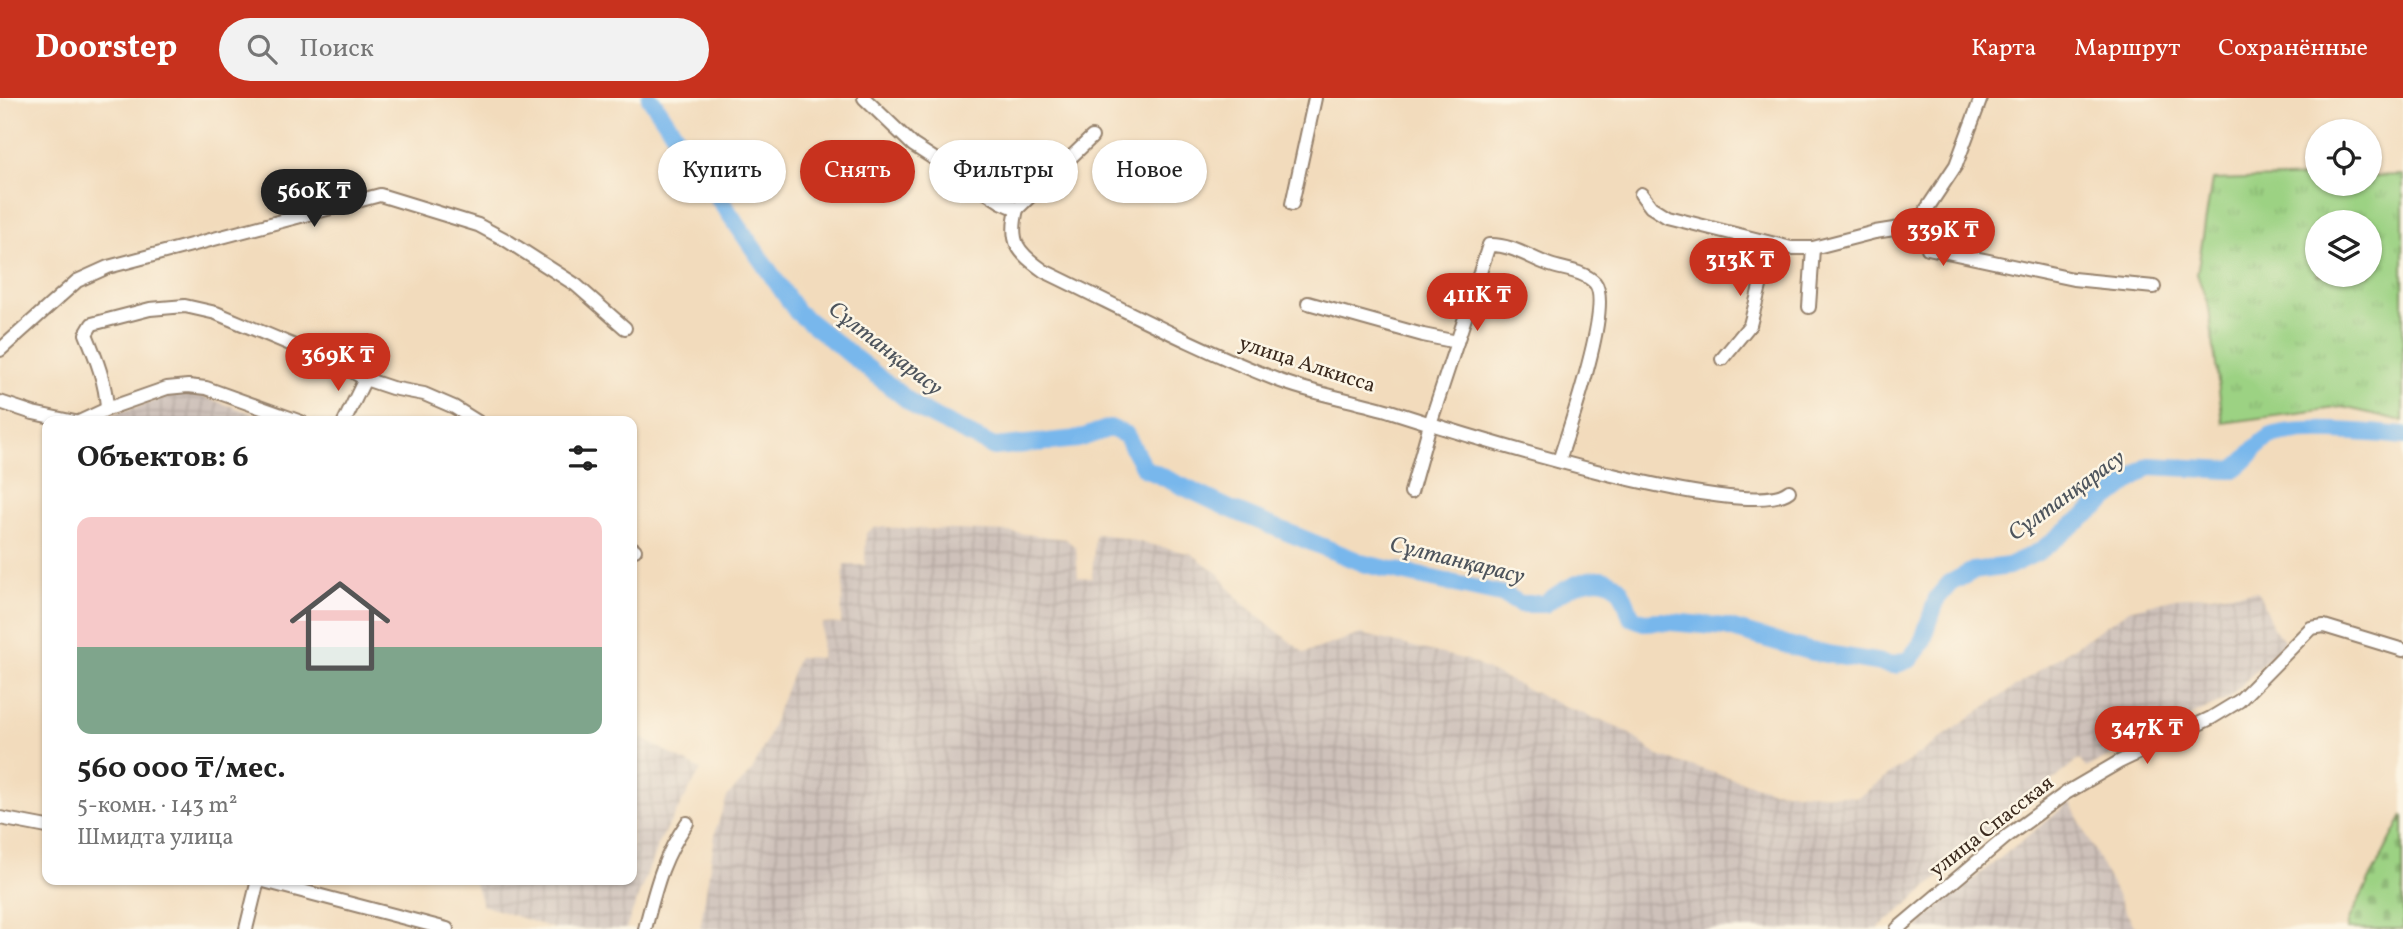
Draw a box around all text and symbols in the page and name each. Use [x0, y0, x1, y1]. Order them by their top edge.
search box [219, 18, 709, 81]
text: Doorstep [35, 26, 177, 72]
icon: search [243, 30, 281, 68]
text: Поиск [299, 31, 374, 67]
text: Карта [1971, 32, 2036, 66]
text: Маршрут [2074, 32, 2180, 66]
text: Сохранённые [2218, 32, 2368, 66]
map controls [2305, 119, 2382, 287]
button: locate [2305, 119, 2382, 196]
chip: Купить [658, 140, 786, 203]
chip: Снять [800, 140, 915, 203]
chip: Фильтры [929, 140, 1078, 203]
chip: Новое [1092, 140, 1207, 203]
pin: 560K ₸ [257, 170, 371, 229]
text: 560K ₸ [277, 176, 351, 208]
pin: 339K ₸ [1886, 208, 2000, 268]
button: layers [2305, 210, 2382, 287]
text: 339K ₸ [1907, 215, 1979, 247]
pin: 313K ₸ [1683, 238, 1797, 298]
text: 313K ₸ [1705, 245, 1775, 277]
pin: 411K ₸ [1420, 274, 1534, 333]
text: 411K ₸ [1443, 280, 1511, 312]
water label: Сұлтанқарасу [821, 294, 949, 404]
street label: улица Алкисса [1235, 329, 1379, 401]
pin: 369K ₸ [281, 334, 395, 393]
text: 369K ₸ [301, 340, 375, 372]
text: Объектов: 6 [77, 437, 249, 479]
icon: filters [564, 439, 602, 477]
water label: Сұлтанқарасу [2002, 442, 2132, 550]
water label: Сұлтанқарасу [1386, 529, 1528, 593]
icon: home [277, 563, 403, 689]
pin: 347K ₸ [2090, 706, 2204, 766]
text: 347K ₸ [2111, 713, 2183, 745]
text: 560 000 ₸/мес. [77, 748, 286, 790]
street label: улица Спасская [1924, 769, 2060, 885]
text: 5-комн. · 143 m² [77, 790, 237, 822]
text: Шмидта улица [77, 822, 234, 854]

